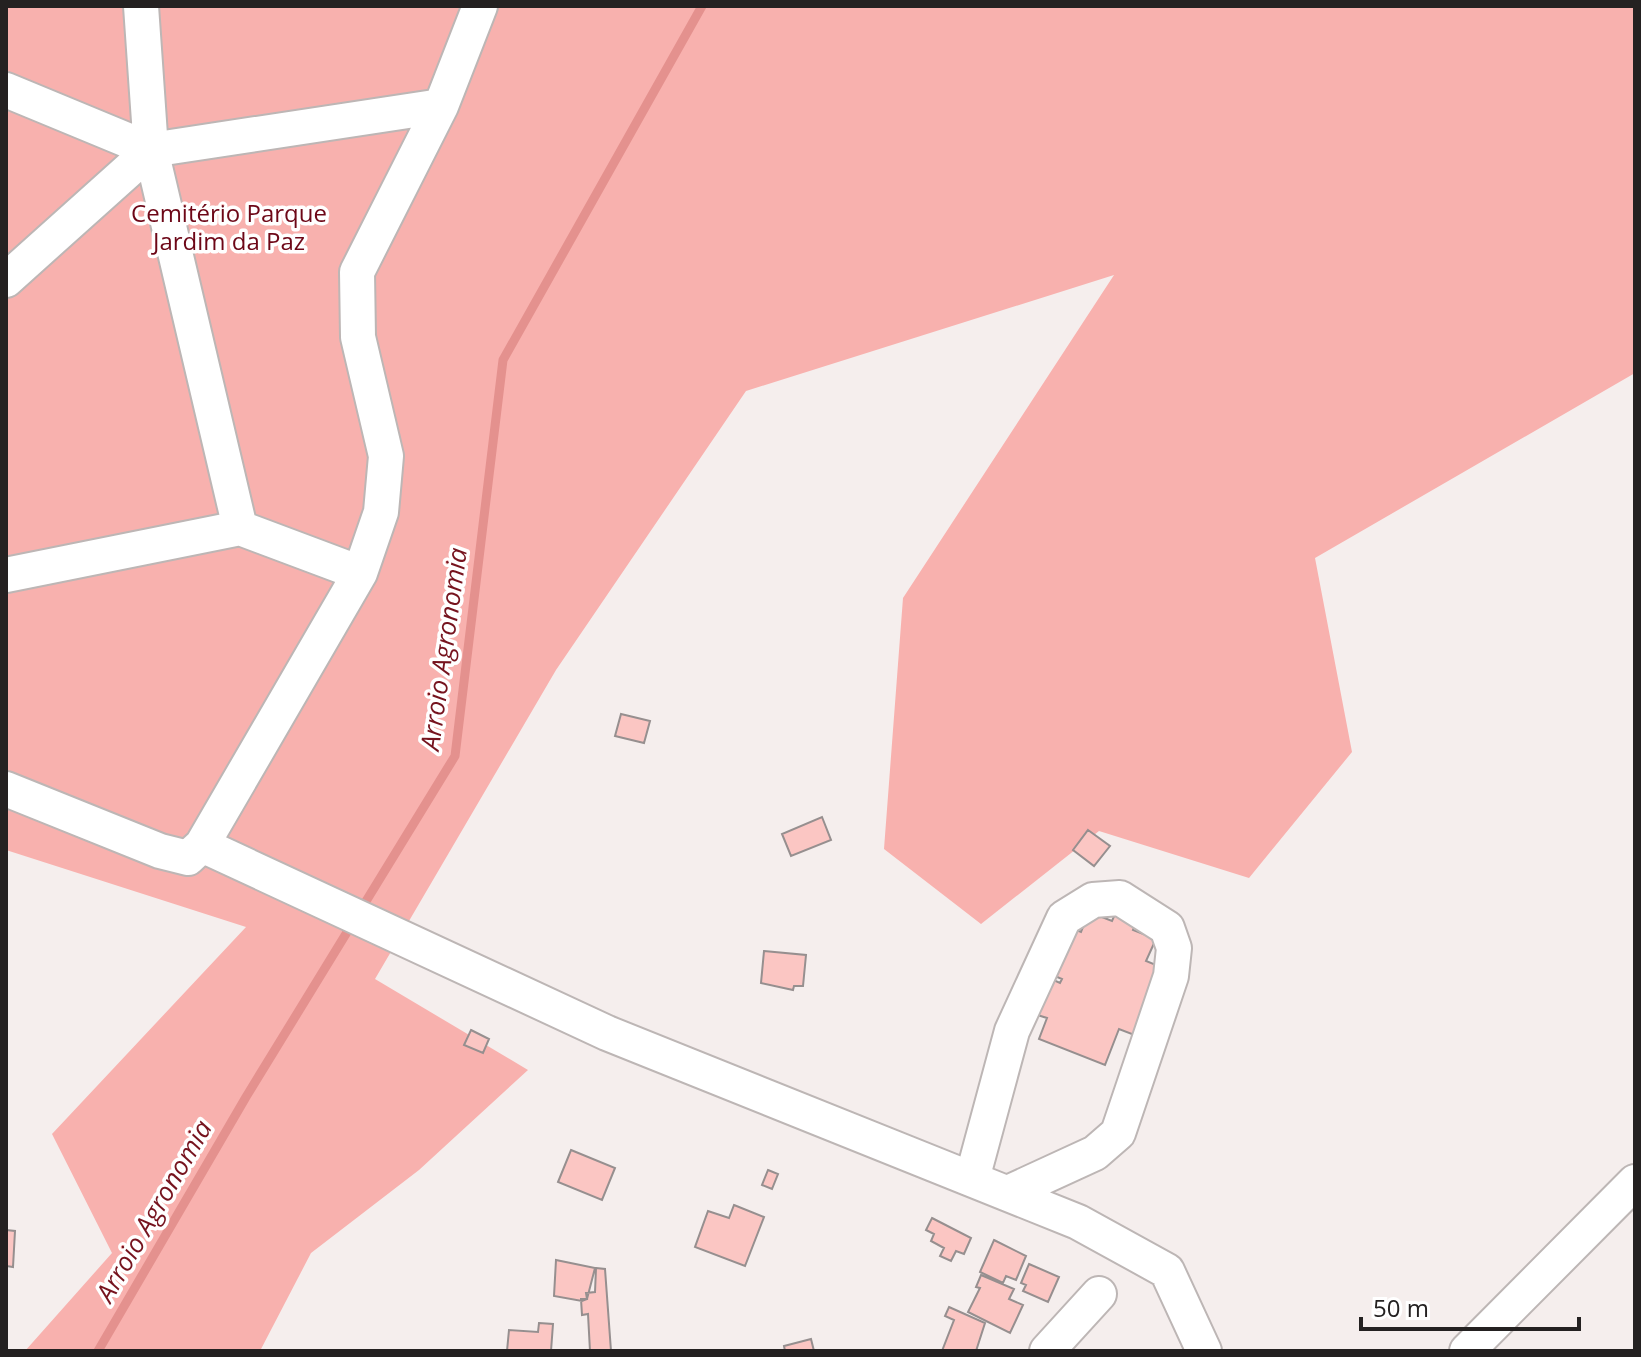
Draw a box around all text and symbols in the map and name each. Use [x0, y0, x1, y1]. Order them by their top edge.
park label: Cemitério Parque Jardim da Paz [131, 196, 327, 257]
water label: Arroio Agronomia [411, 545, 475, 754]
water label: Arroio Agronomia [85, 1113, 220, 1310]
scale bar [1361, 1281, 1579, 1331]
text: 50 m [1373, 1291, 1429, 1324]

